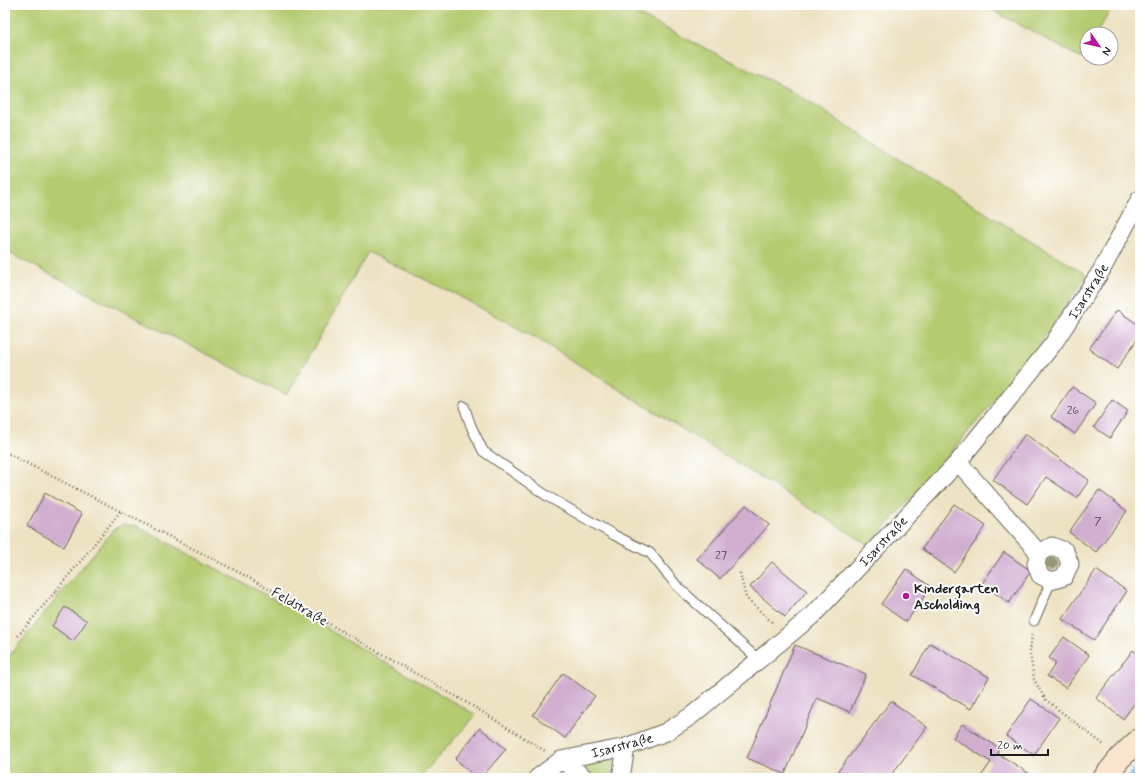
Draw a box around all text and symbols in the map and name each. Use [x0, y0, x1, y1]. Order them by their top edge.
north arrow [1079, 26, 1119, 66]
text: N [1099, 44, 1114, 58]
street label: Isarstraße [1064, 260, 1113, 323]
house number: 26 [1067, 403, 1080, 419]
street label: Isarstraße [856, 512, 912, 571]
house number: 7 [1094, 514, 1102, 530]
house number: 27 [715, 548, 727, 564]
place label: Kindergarten Ascholding [914, 580, 999, 615]
street label: Feldstraße [268, 584, 331, 630]
marker: Kindergarten Ascholding [901, 591, 911, 601]
street label: Isarstraße [589, 729, 655, 763]
scale bar [991, 731, 1048, 757]
text: 20 m [997, 738, 1023, 754]

